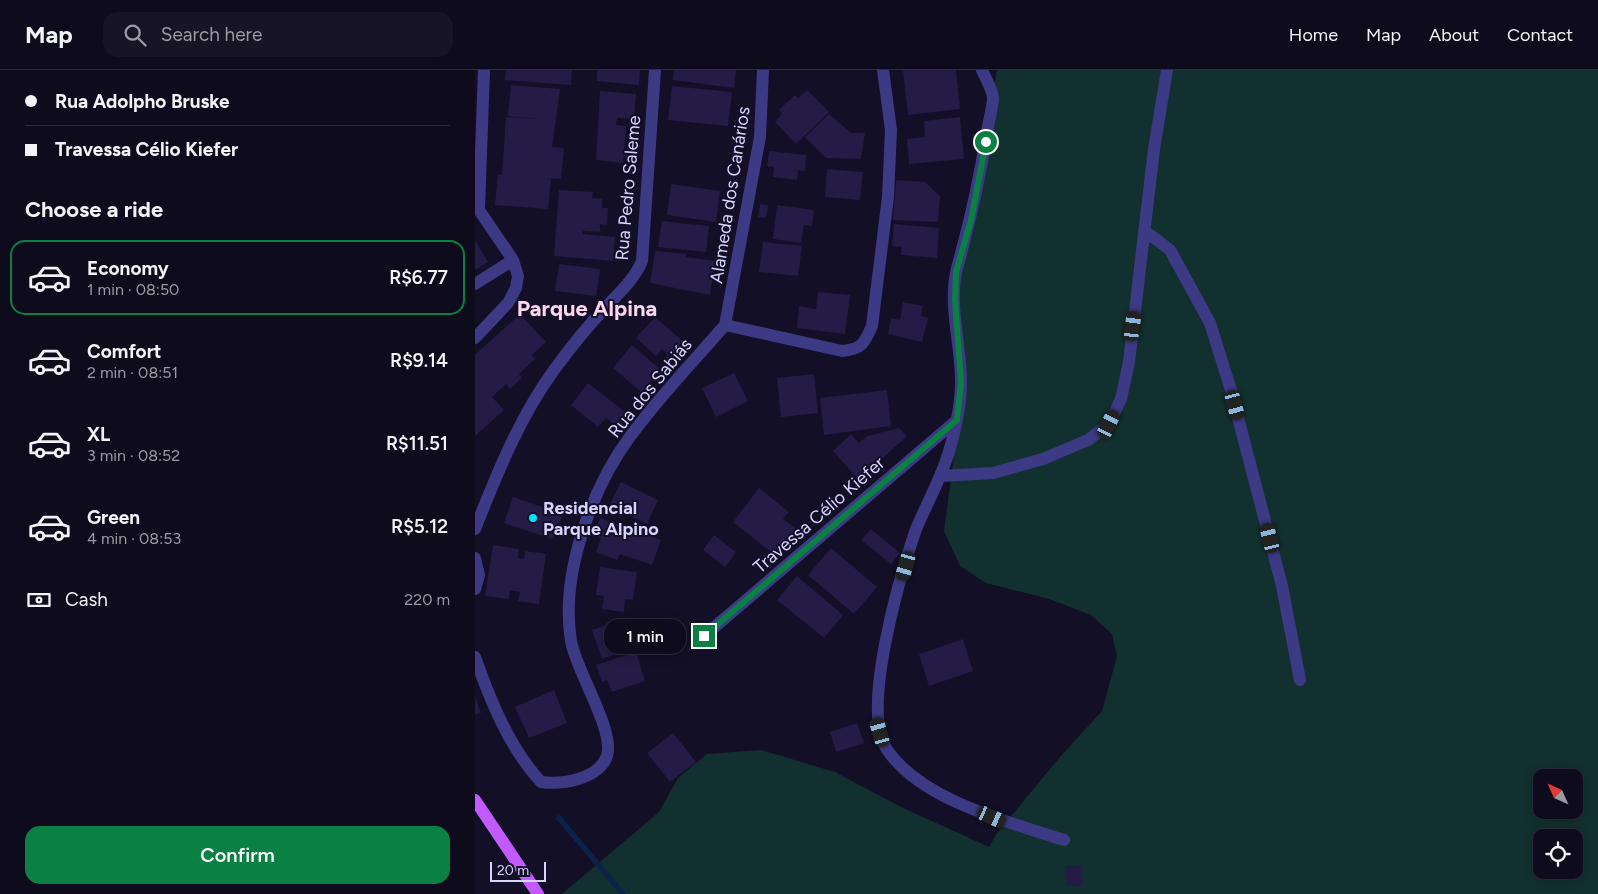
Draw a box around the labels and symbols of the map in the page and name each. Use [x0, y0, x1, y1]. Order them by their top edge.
street label: Alameda dos Canários [705, 105, 755, 285]
street label: Rua Pedro Saleme [611, 114, 645, 262]
route start [975, 131, 997, 153]
district label: Parque Alpina [517, 295, 657, 322]
car [1123, 310, 1142, 342]
street label: Rua dos Sabiás [603, 334, 697, 442]
car [1223, 389, 1246, 421]
car [1095, 407, 1122, 441]
street label: Travessa Célio Kiefer [749, 452, 889, 578]
place label: Residencial Parque Alpino [543, 497, 659, 540]
marker: Residencial Parque Alpino [527, 512, 539, 524]
car [1259, 522, 1280, 554]
car [894, 550, 917, 582]
callout: 1 min [604, 618, 687, 654]
route end [693, 625, 715, 647]
car [868, 716, 891, 748]
north arrow [1533, 769, 1583, 819]
car [975, 804, 1008, 830]
scale bar [490, 859, 546, 882]

